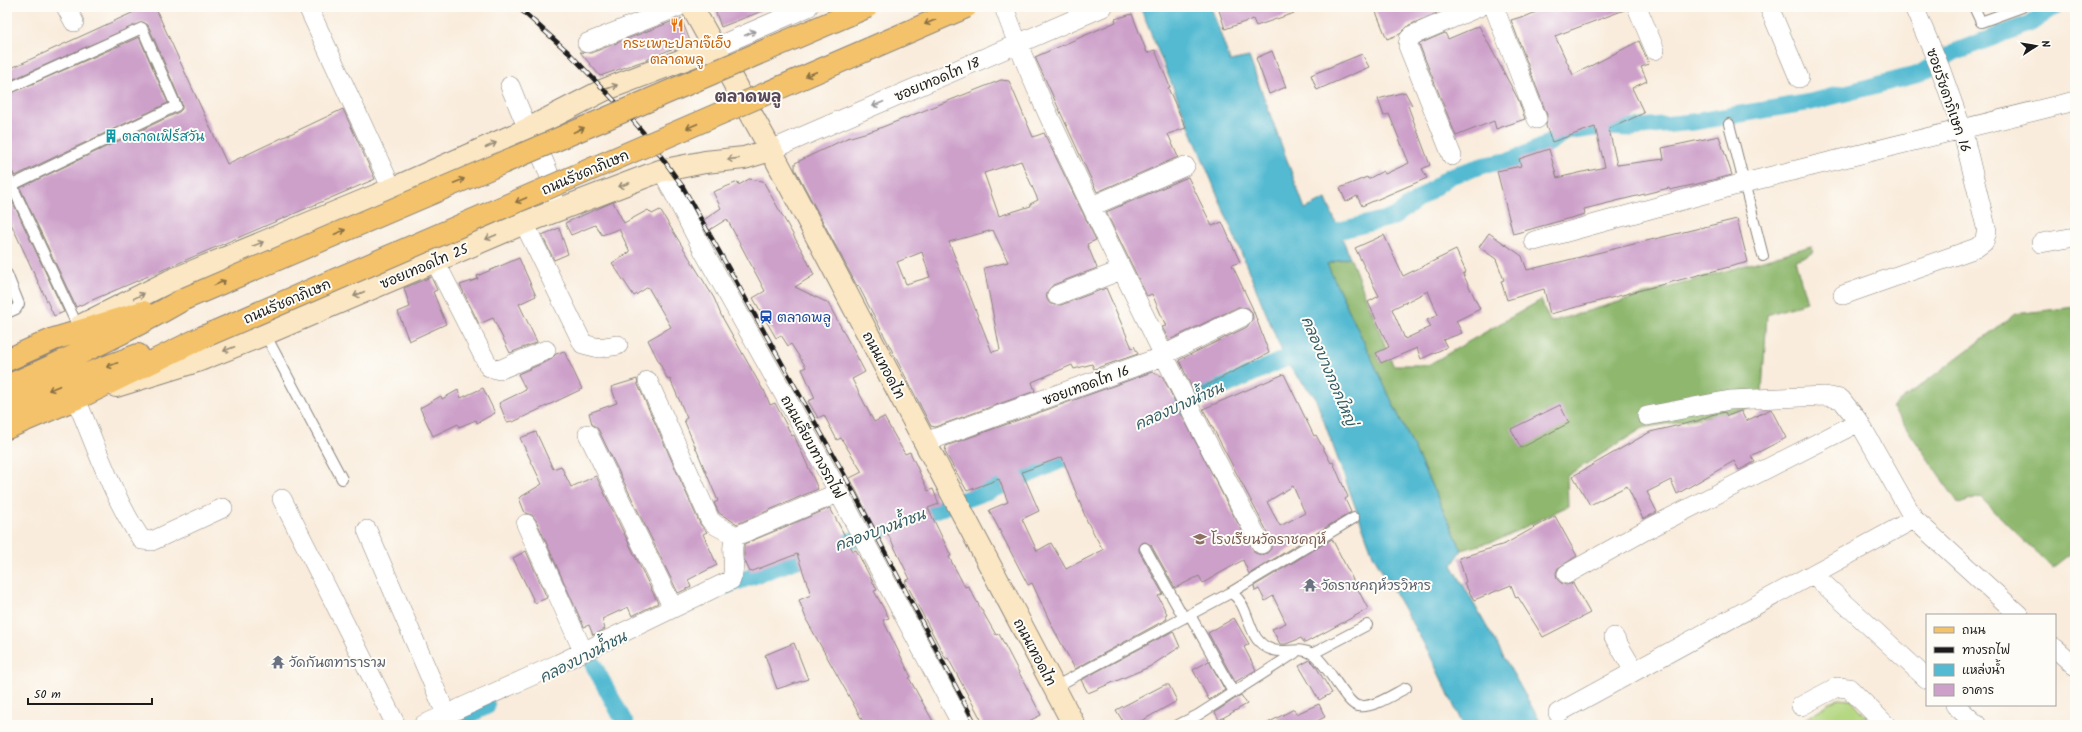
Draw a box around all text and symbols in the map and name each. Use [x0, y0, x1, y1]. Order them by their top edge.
restaurant icon: กระเพาะปลาเจ๊เอ็ง ตลาดพลู [669, 17, 685, 33]
one-way arrow [925, 19, 937, 27]
north arrow [2016, 26, 2056, 66]
one-way arrow [743, 28, 755, 36]
place label: กระเพาะปลาเจ๊เอ็ง ตลาดพลู [623, 33, 731, 71]
text: N [2035, 39, 2054, 49]
street label: ซอยรัชดาภิเษก 16 [1920, 45, 1976, 155]
street label: ซอยเทอดไท 18 [891, 52, 984, 108]
one-way arrow [806, 71, 818, 78]
one-way arrow [606, 82, 618, 90]
district label: ตลาดพลู [715, 85, 781, 110]
one-way arrow [873, 100, 885, 108]
one-way arrow [686, 123, 698, 130]
place label: ตลาดเฟิร์สวัน [122, 126, 205, 148]
one-way arrow [572, 126, 584, 133]
building icon: ตลาดเฟิร์สวัน [103, 128, 119, 144]
one-way arrow [485, 141, 497, 148]
street label: ถนนรัชดาภิเษก [538, 145, 633, 201]
one-way arrow [727, 155, 740, 163]
one-way arrow [453, 177, 465, 184]
one-way arrow [618, 181, 630, 189]
one-way arrow [516, 196, 528, 204]
one-way arrow [333, 228, 345, 235]
one-way arrow [485, 234, 497, 241]
street label: ซอยเทอดไท 25 [377, 238, 473, 295]
one-way arrow [252, 240, 264, 248]
street label: ถนนรัชดาภิเษก [240, 274, 335, 330]
one-way arrow [214, 279, 226, 287]
one-way arrow [353, 291, 365, 298]
one-way arrow [132, 292, 144, 299]
place label: ตลาดพลู [777, 307, 831, 329]
station icon: ตลาดพลู [758, 309, 774, 325]
water label: คลองบางกอกใหญ่ [1294, 313, 1363, 433]
street label: ถนนเทอดไท [856, 328, 910, 403]
one-way arrow [224, 345, 236, 353]
street label: ซอยเทอดไท 16 [1040, 360, 1133, 412]
one-way arrow [107, 361, 119, 369]
water label: คลองบางน้ำชน [1130, 373, 1229, 437]
one-way arrow [49, 385, 61, 393]
street label: ถนนเลียบทางรถไฟ [774, 392, 850, 503]
water label: คลองบางน้ำชน [830, 500, 930, 558]
place label: โรงเรียนวัดราชคฤห์ [1211, 529, 1326, 551]
school or university icon: โรงเรียนวัดราชคฤห์ [1192, 531, 1208, 547]
place label: วัดราชคฤห์วรวิหาร [1321, 575, 1431, 597]
temple icon: วัดราชคฤห์วรวิหาร [1302, 577, 1318, 593]
legend [1926, 614, 2056, 706]
street label: ถนนเทอดไท [1007, 615, 1061, 690]
text: ถนน [1962, 621, 1986, 640]
water label: คลองบางน้ำชน [534, 622, 632, 690]
text: ทางรถไฟ [1962, 641, 2010, 660]
place label: วัดกันตทาราราม [289, 652, 386, 674]
temple icon: วัดกันตทาราราม [270, 654, 286, 670]
text: แหล่งน้ำ [1962, 659, 2005, 680]
scale bar [28, 680, 152, 706]
text: อาคาร [1962, 681, 1994, 700]
text: 50 m [34, 685, 61, 704]

